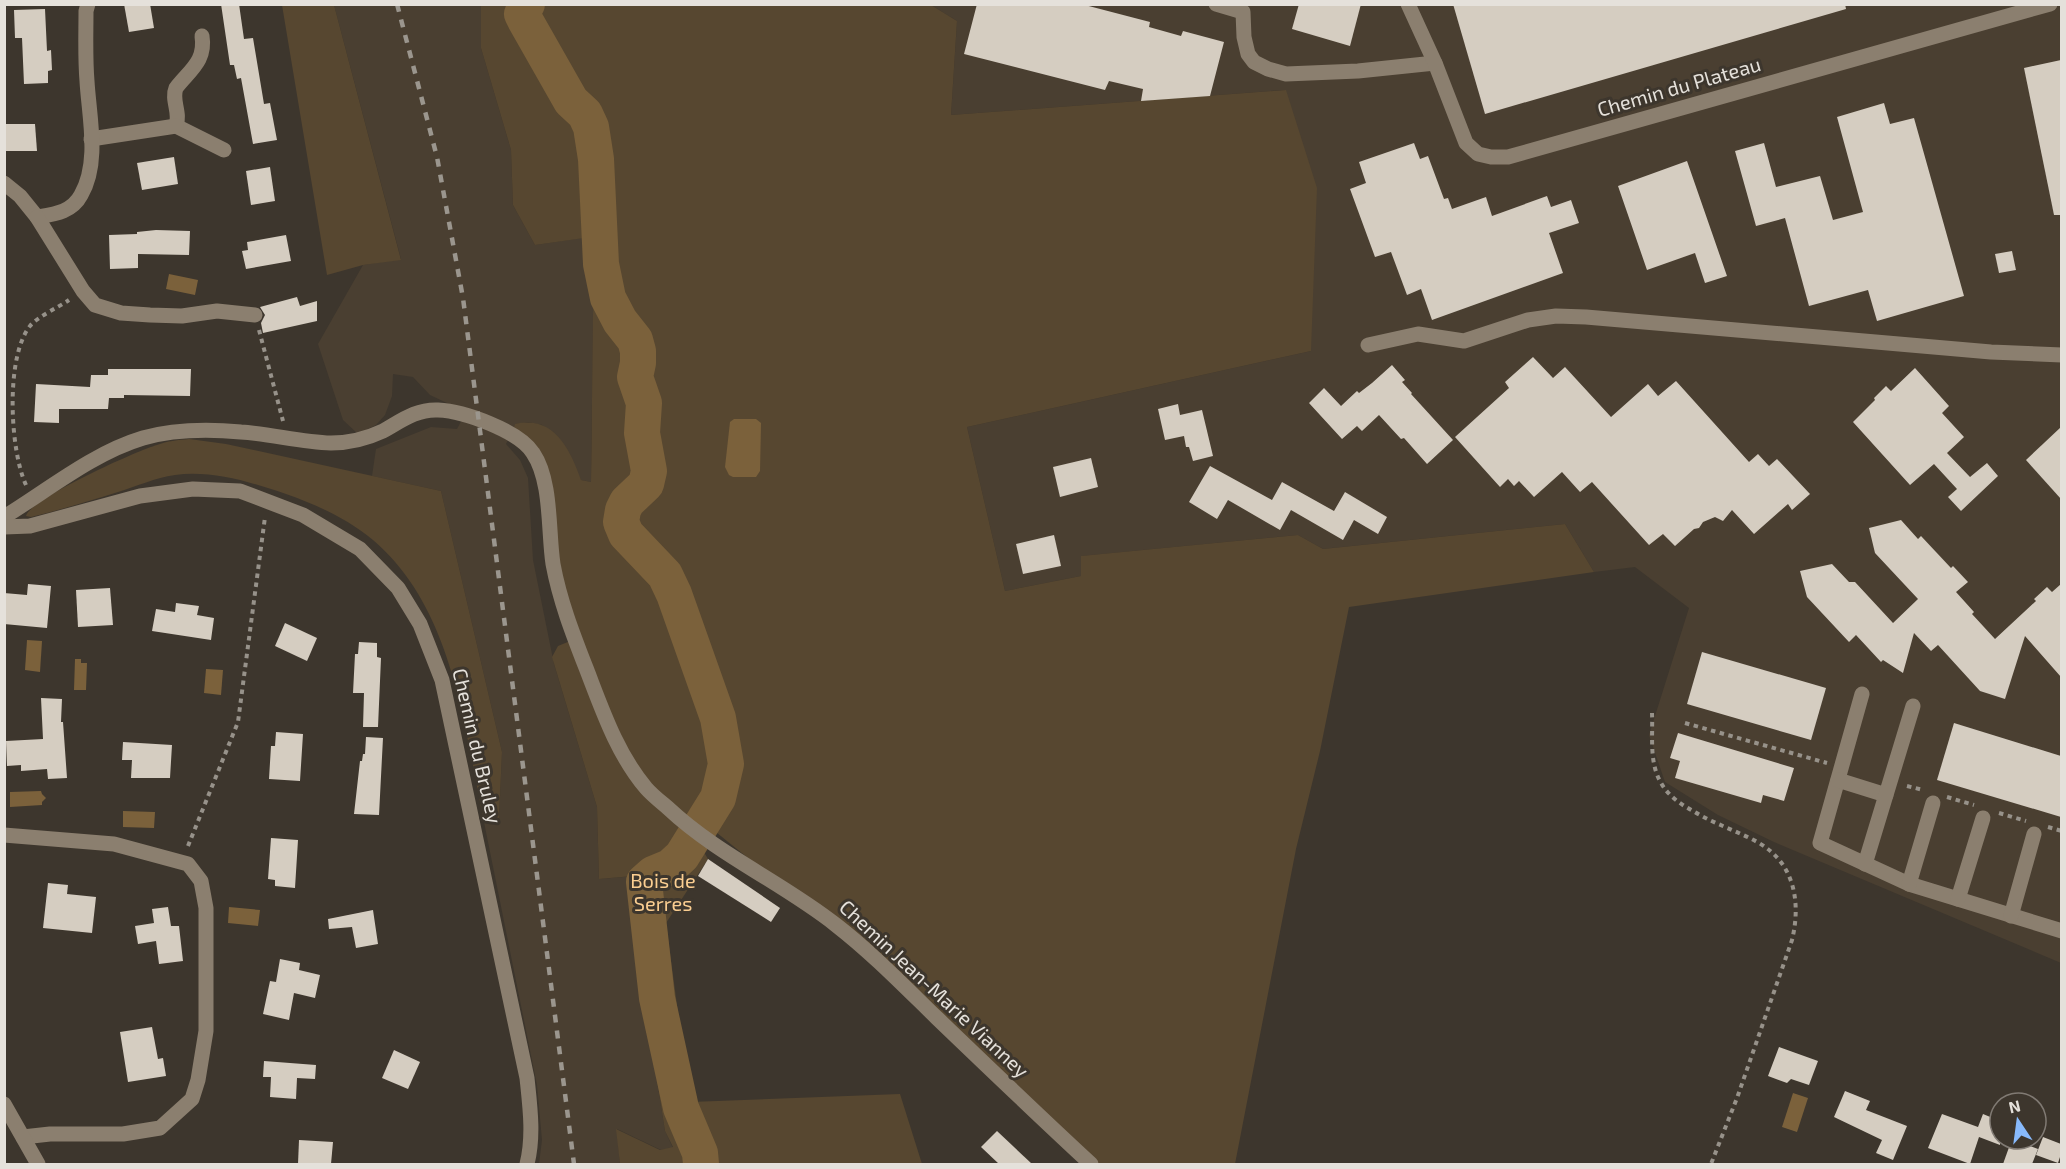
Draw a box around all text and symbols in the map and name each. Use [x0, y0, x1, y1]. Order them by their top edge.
street label: Chemin du Plateau [1594, 51, 1763, 121]
street label: Chemin du Bruley [448, 666, 508, 826]
park label: Bois de Serres [630, 868, 696, 915]
street label: Chemin Jean-Marie Vianney [835, 894, 1035, 1083]
north arrow [1988, 1091, 2048, 1151]
text: N [2007, 1095, 2022, 1116]

